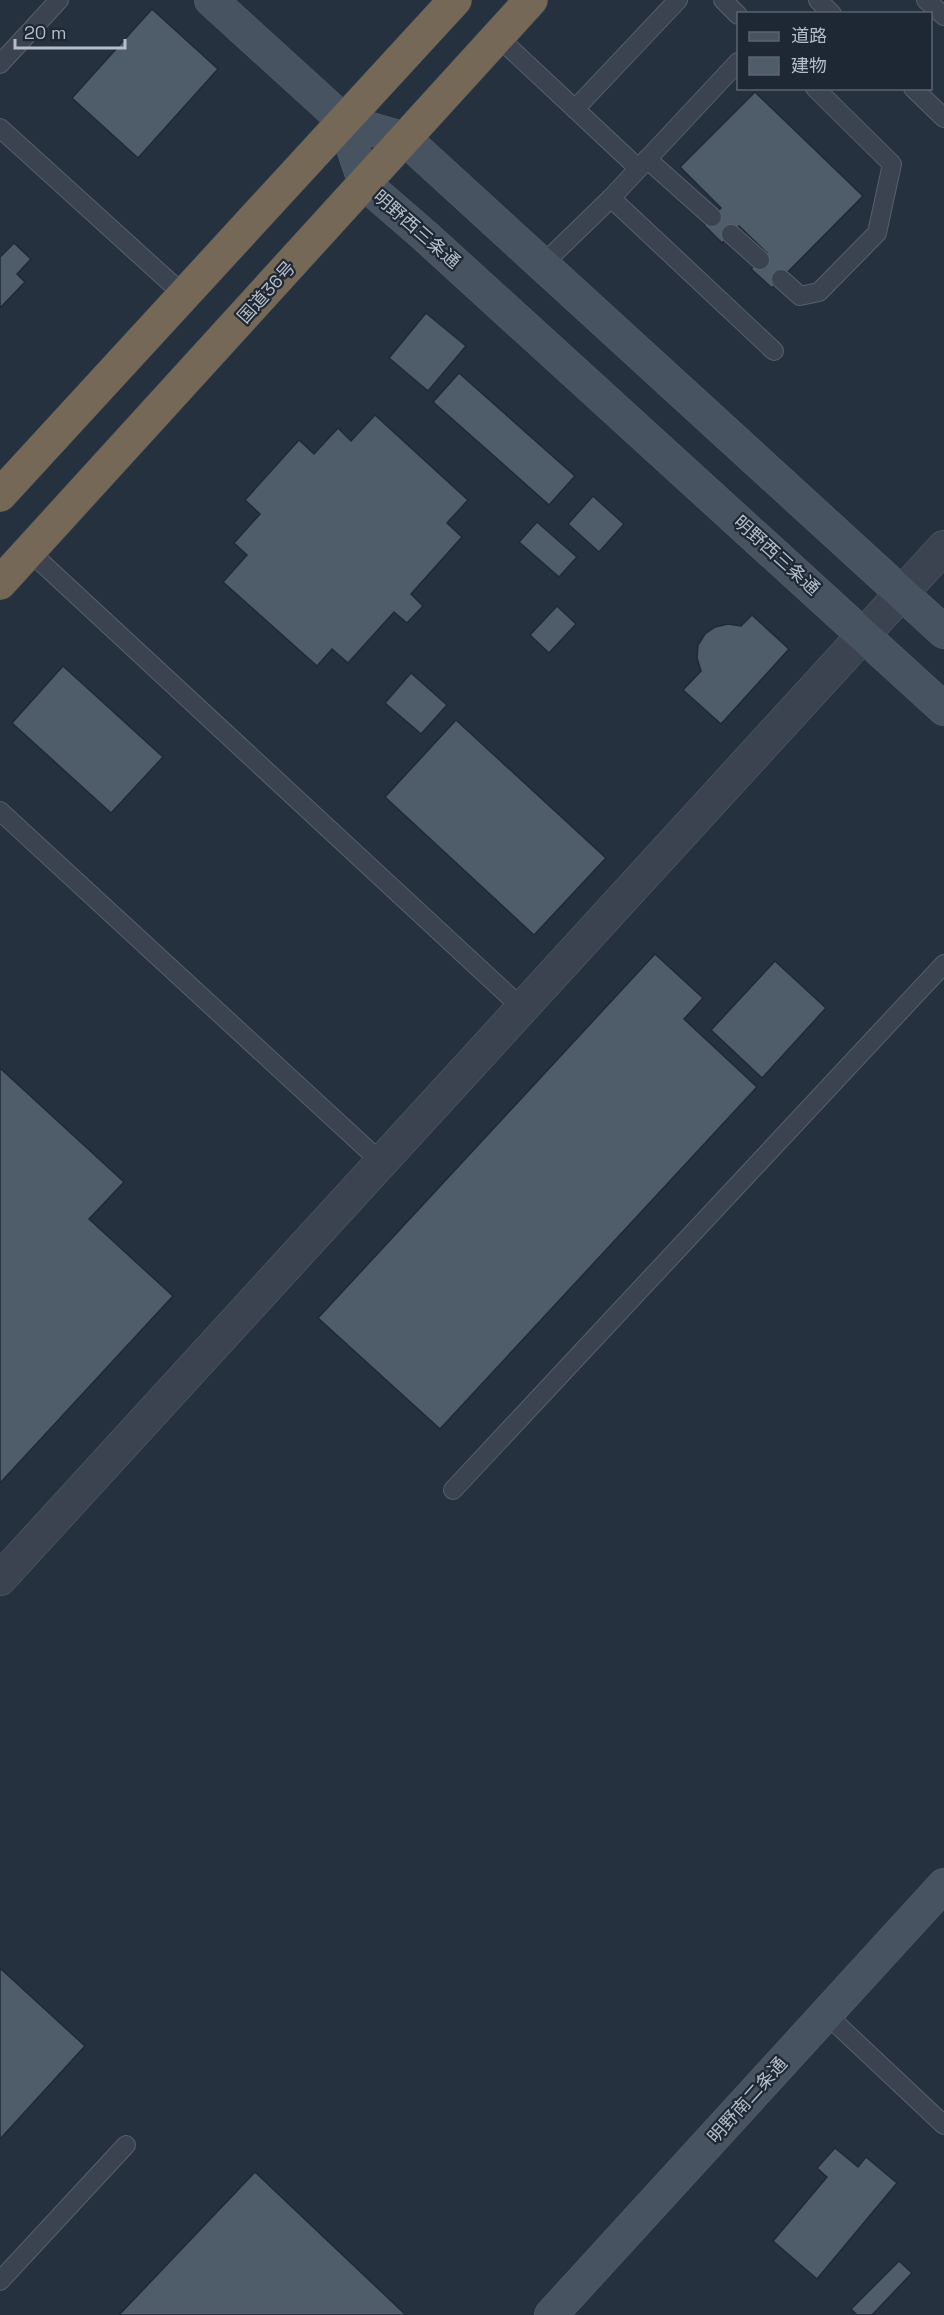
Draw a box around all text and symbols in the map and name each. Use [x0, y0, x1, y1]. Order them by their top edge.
scale bar [15, 12, 124, 50]
legend [737, 12, 932, 90]
text: 20 m [24, 21, 67, 44]
text: 道路 [791, 24, 827, 47]
text: 建物 [791, 54, 827, 77]
street label: 明野西三条通 [369, 185, 465, 273]
street label: 国道36号 [232, 256, 300, 328]
street label: 明野西三条通 [729, 510, 825, 600]
street label: 明野南二条通 [702, 2052, 792, 2148]

